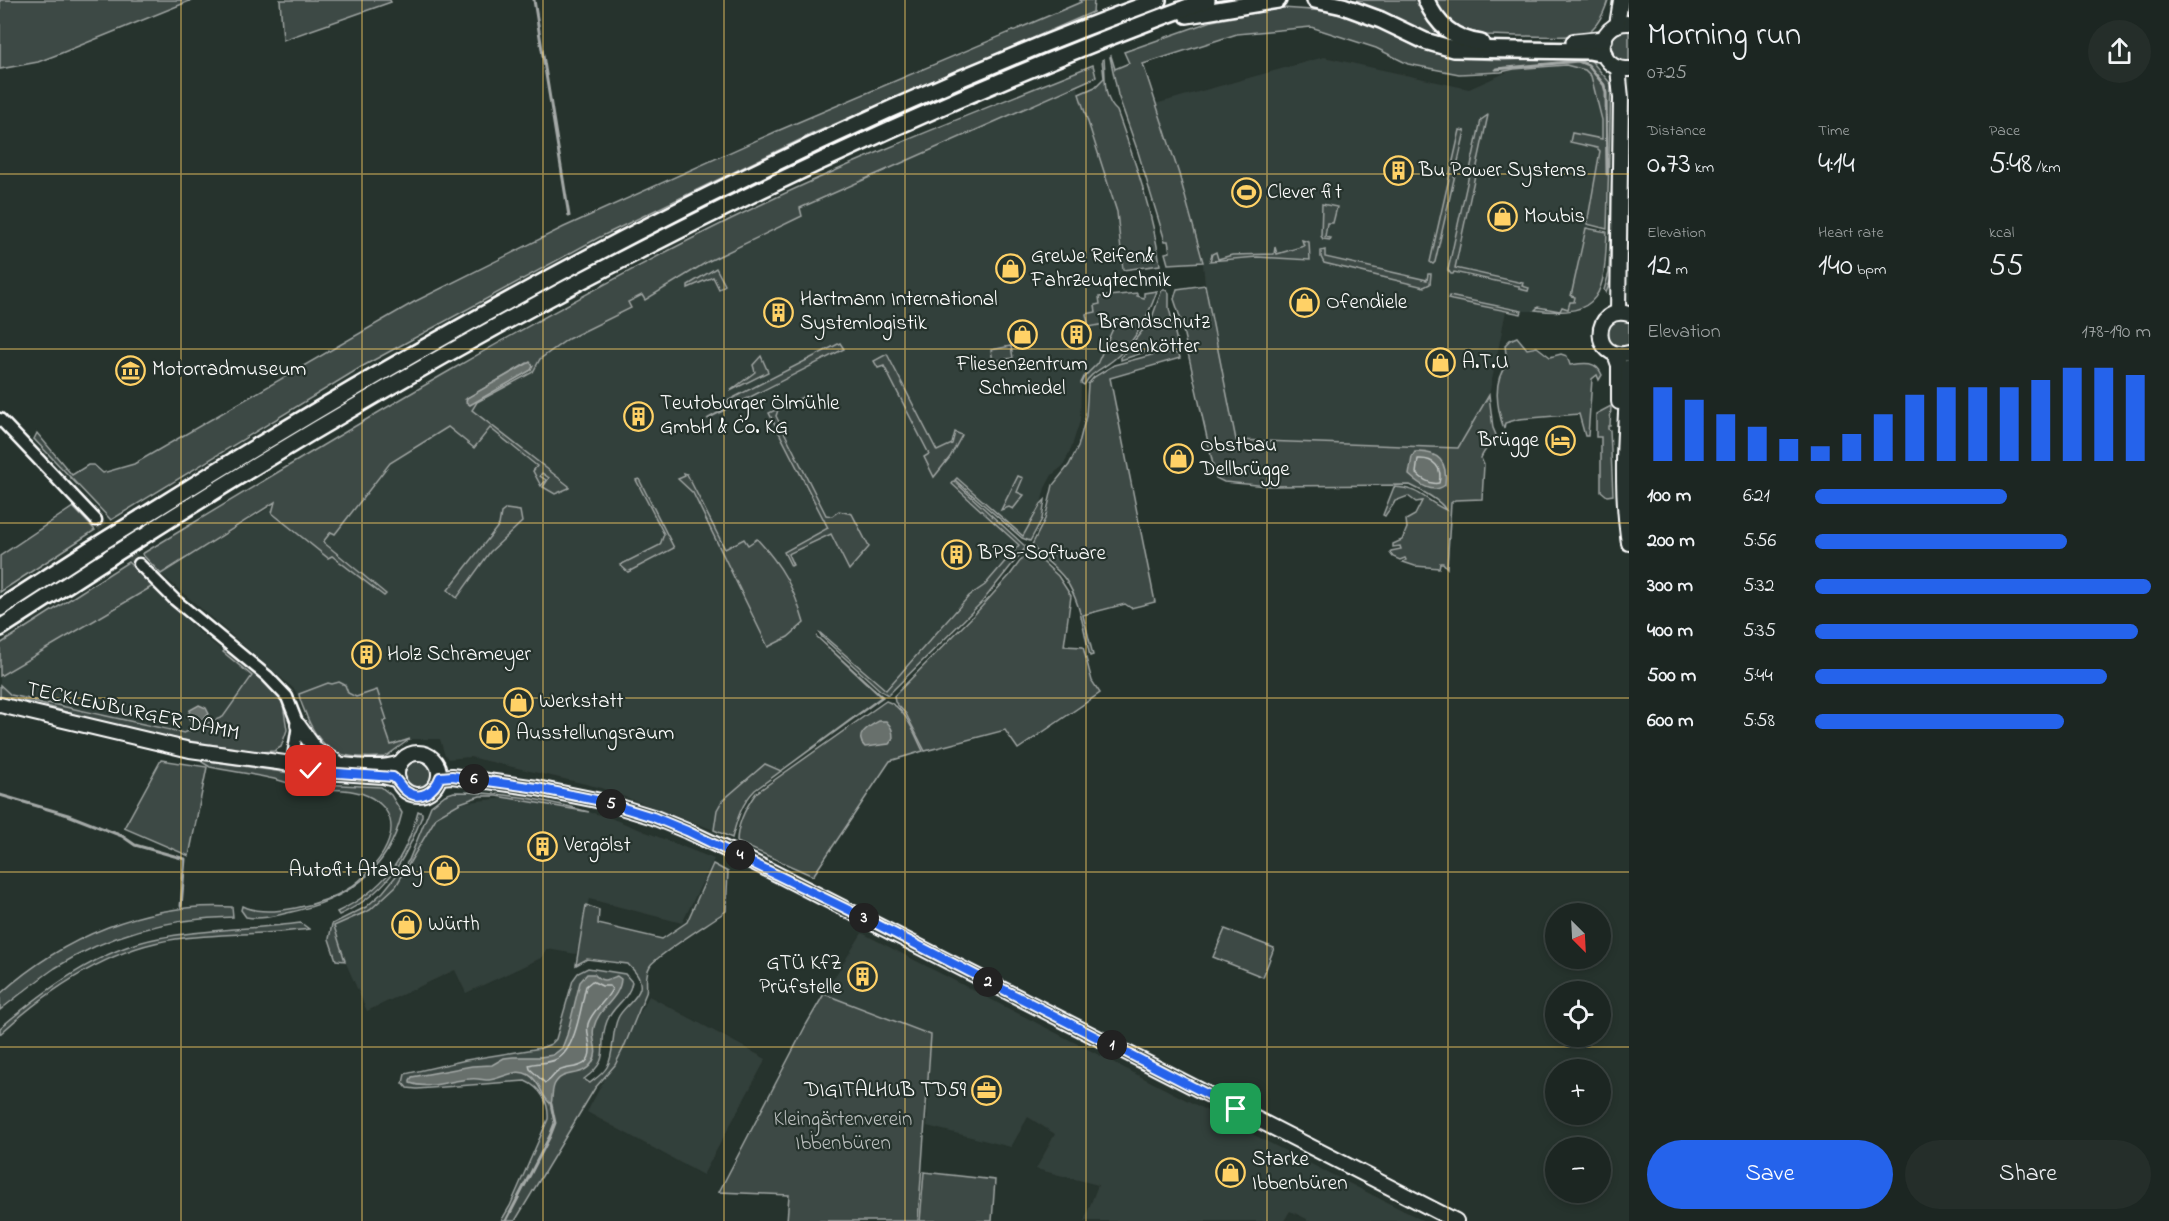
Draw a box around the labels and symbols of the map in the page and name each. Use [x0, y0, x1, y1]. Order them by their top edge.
building icon: Bu Power Systems [1382, 155, 1414, 187]
place label: Bu Power Systems [1418, 156, 1586, 188]
sports icon: Clever fit [1230, 177, 1262, 209]
place label: Clever fit [1267, 178, 1342, 208]
shop icon: Moubis [1487, 201, 1519, 233]
place label: Moubis [1524, 202, 1585, 232]
place label: GreWe Reifen& Fahrzeugtechnik [1030, 242, 1172, 298]
shop icon: GreWe Reifen& Fahrzeugtechnik [994, 253, 1026, 285]
place label: Hartmann International Systemlogistik [800, 285, 998, 341]
shop icon: Ofendiele [1289, 287, 1321, 319]
place label: Ofendiele [1326, 288, 1408, 318]
building icon: Hartmann International Systemlogistik [763, 296, 795, 328]
place label: Brandschutz Liesenkötter [1097, 308, 1210, 362]
shop icon: Fliesenzentrum Schmiedel [1006, 318, 1038, 350]
building icon: Brandschutz Liesenkötter [1061, 319, 1093, 351]
shop icon: A.T.U [1425, 347, 1457, 379]
place label: A.T.U [1462, 348, 1509, 378]
place label: Fliesenzentrum Schmiedel [955, 350, 1088, 404]
museum icon: Motorradmuseum [115, 354, 147, 386]
place label: Motorradmuseum [152, 355, 306, 385]
place label: Teutoburger Ölmühle GmbH & Co. KG [660, 389, 840, 443]
building icon: Teutoburger Ölmühle GmbH & Co. KG [623, 400, 655, 432]
hotel icon: Brügge [1544, 425, 1576, 457]
place label: Brügge [1477, 426, 1540, 458]
place label: Obstbau Dellbrügge [1199, 431, 1290, 487]
shop icon: Obstbau Dellbrügge [1163, 442, 1195, 474]
building icon: BPS-Software [941, 538, 973, 570]
place label: BPS-Software [977, 539, 1106, 569]
building icon: Holz Schrameyer [350, 639, 382, 671]
place label: Holz Schrameyer [387, 640, 531, 672]
street label: TECKLENBURGER DAMM [24, 675, 242, 749]
shop icon: Werkstatt [502, 686, 534, 718]
place label: Werkstatt [539, 687, 624, 717]
shop icon: Ausstellungsraum [479, 718, 511, 750]
place label: Ausstellungsraum [516, 719, 674, 751]
pin [285, 745, 336, 796]
pin: 6 [459, 764, 489, 794]
pin: 5 [596, 789, 626, 819]
building icon: Vergölst [527, 830, 559, 862]
place label: Vergölst [563, 831, 631, 863]
pin: 4 [725, 840, 755, 870]
shop icon: Autofit Atabay [428, 855, 460, 887]
place label: Autofit Atabay [289, 856, 423, 888]
pin: 3 [849, 903, 879, 933]
north arrow [1545, 903, 1611, 969]
shop icon: Würth [391, 909, 423, 941]
place label: Würth [428, 910, 480, 940]
place label: GTÜ KfZ Prüfstelle [759, 949, 843, 1003]
building icon: GTÜ KfZ Prüfstelle [847, 960, 879, 992]
pin: 2 [973, 967, 1003, 997]
pin: 1 [1097, 1030, 1127, 1060]
office icon: DIGITALHUB TD59 [971, 1075, 1003, 1107]
place label: DIGITALHUB TD59 [803, 1076, 967, 1106]
pin [1210, 1083, 1261, 1134]
park label: Kleingärtenverein Ibbenbüren [774, 1105, 912, 1159]
place label: Starke Ibbenbüren [1252, 1145, 1348, 1199]
shop icon: Starke Ibbenbüren [1215, 1156, 1247, 1188]

